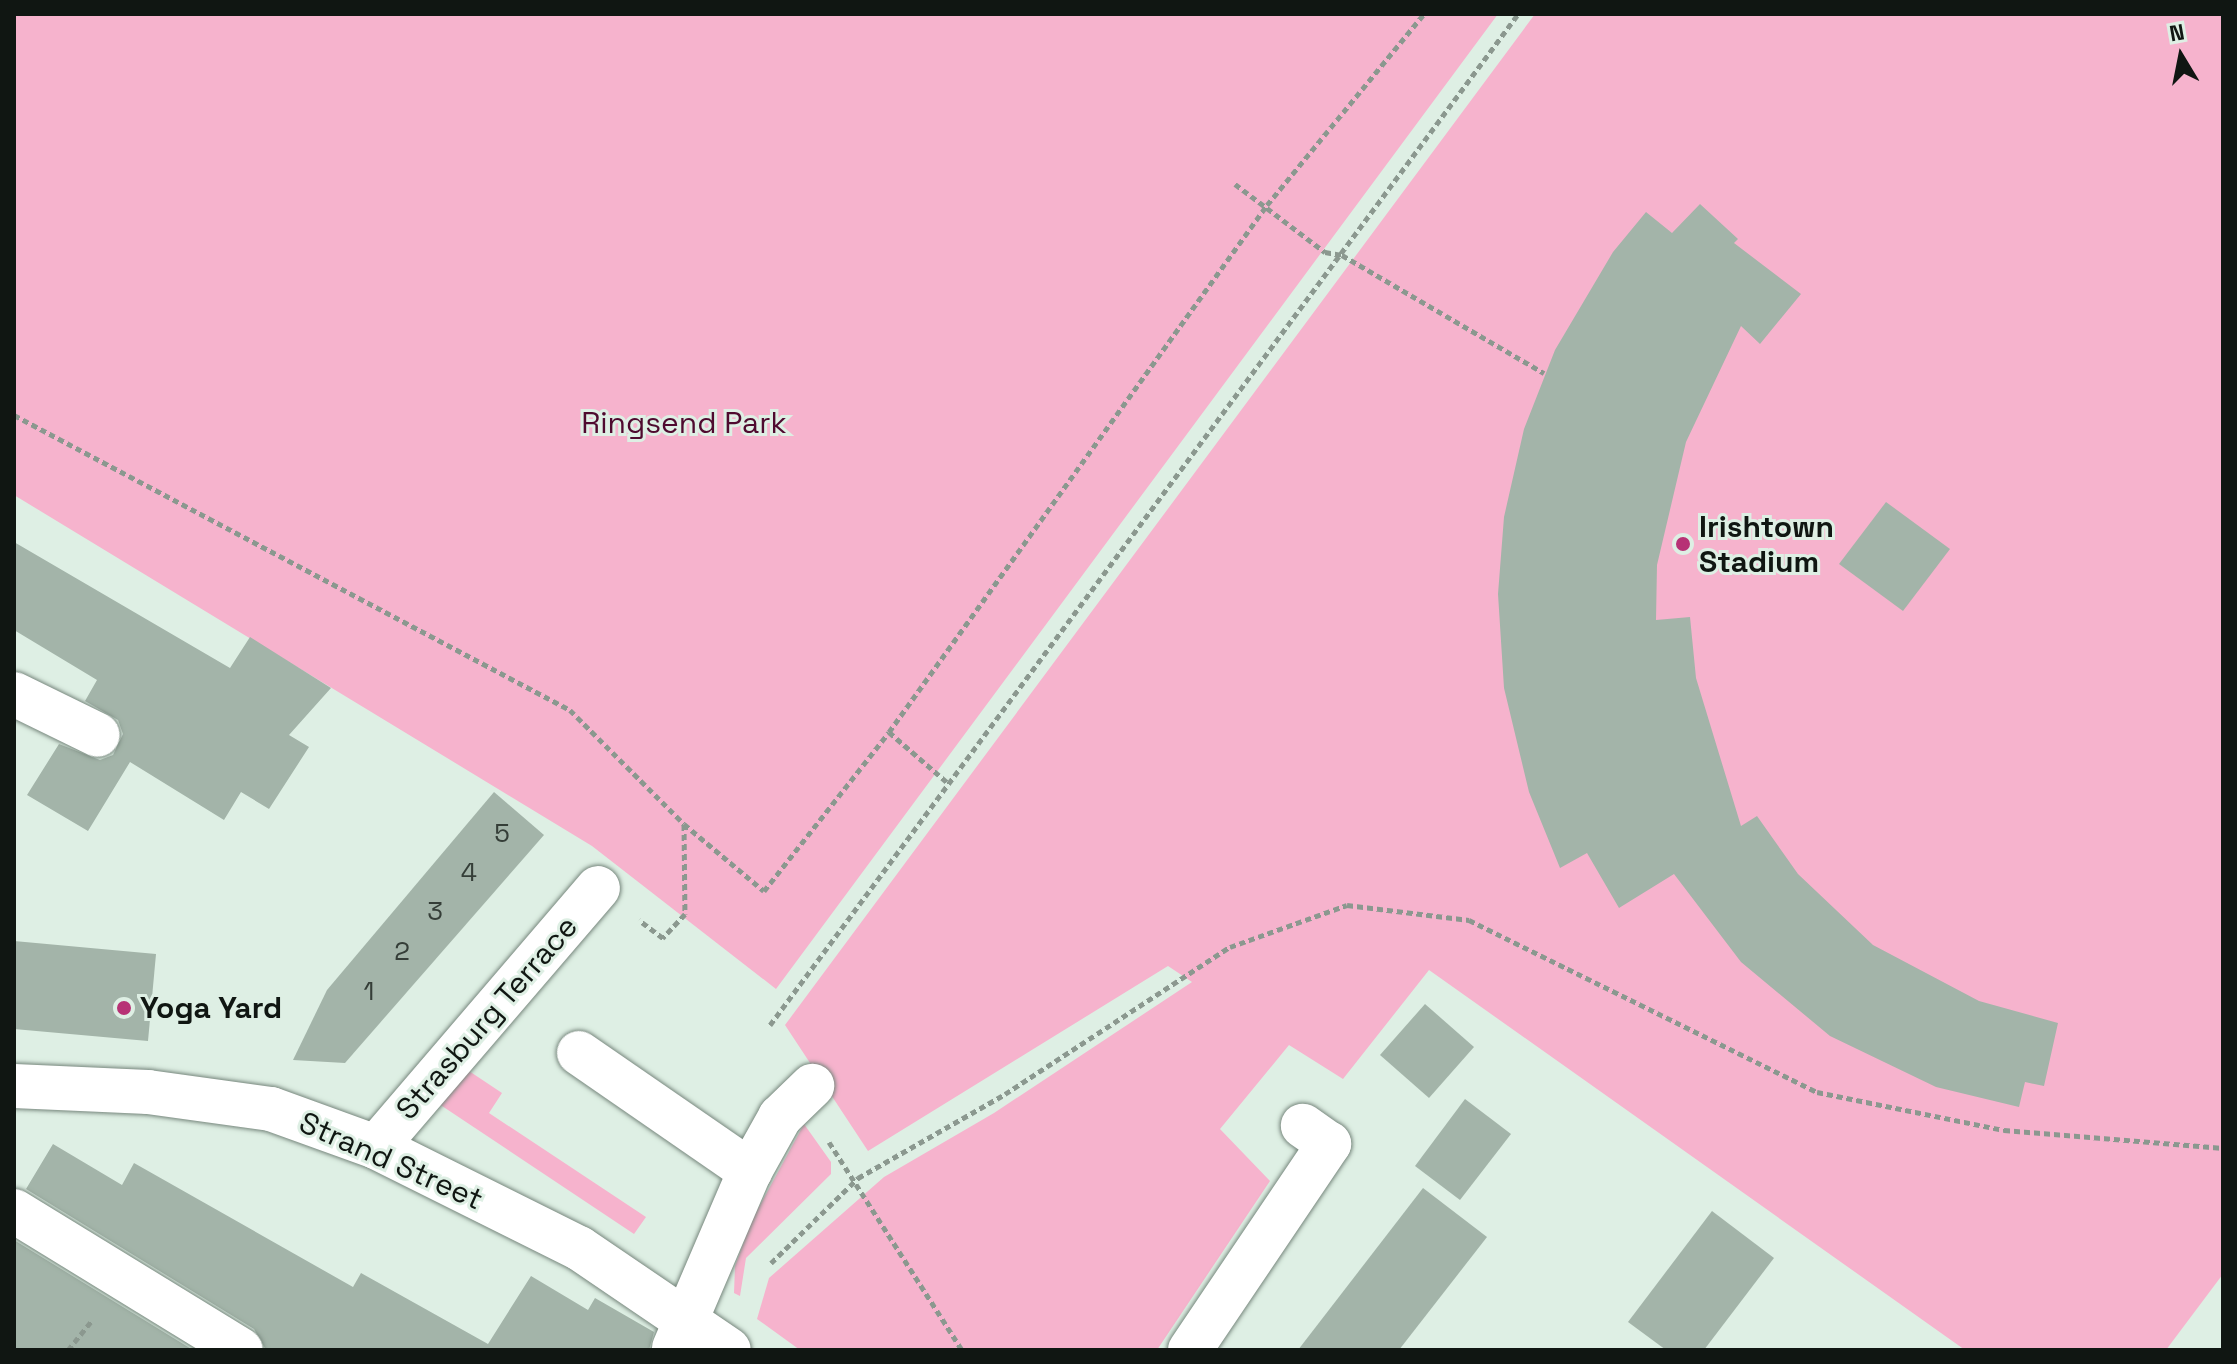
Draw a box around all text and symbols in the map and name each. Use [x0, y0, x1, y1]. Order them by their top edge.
north arrow [2141, 16, 2221, 96]
text: N [2167, 17, 2187, 47]
park label: Ringsend Park [581, 405, 787, 441]
place label: Irishtown Stadium [1699, 509, 1834, 580]
marker: Irishtown Stadium [1674, 535, 1692, 553]
house number: 5 [494, 818, 510, 850]
house number: 4 [461, 857, 477, 889]
house number: 3 [427, 896, 443, 928]
street label: Strasburg Terrace [389, 909, 585, 1127]
house number: 2 [394, 936, 410, 968]
house number: 1 [364, 976, 374, 1008]
place label: Yoga Yard [140, 990, 283, 1026]
marker: Yoga Yard [115, 999, 133, 1017]
street label: Strand Street [294, 1104, 488, 1218]

